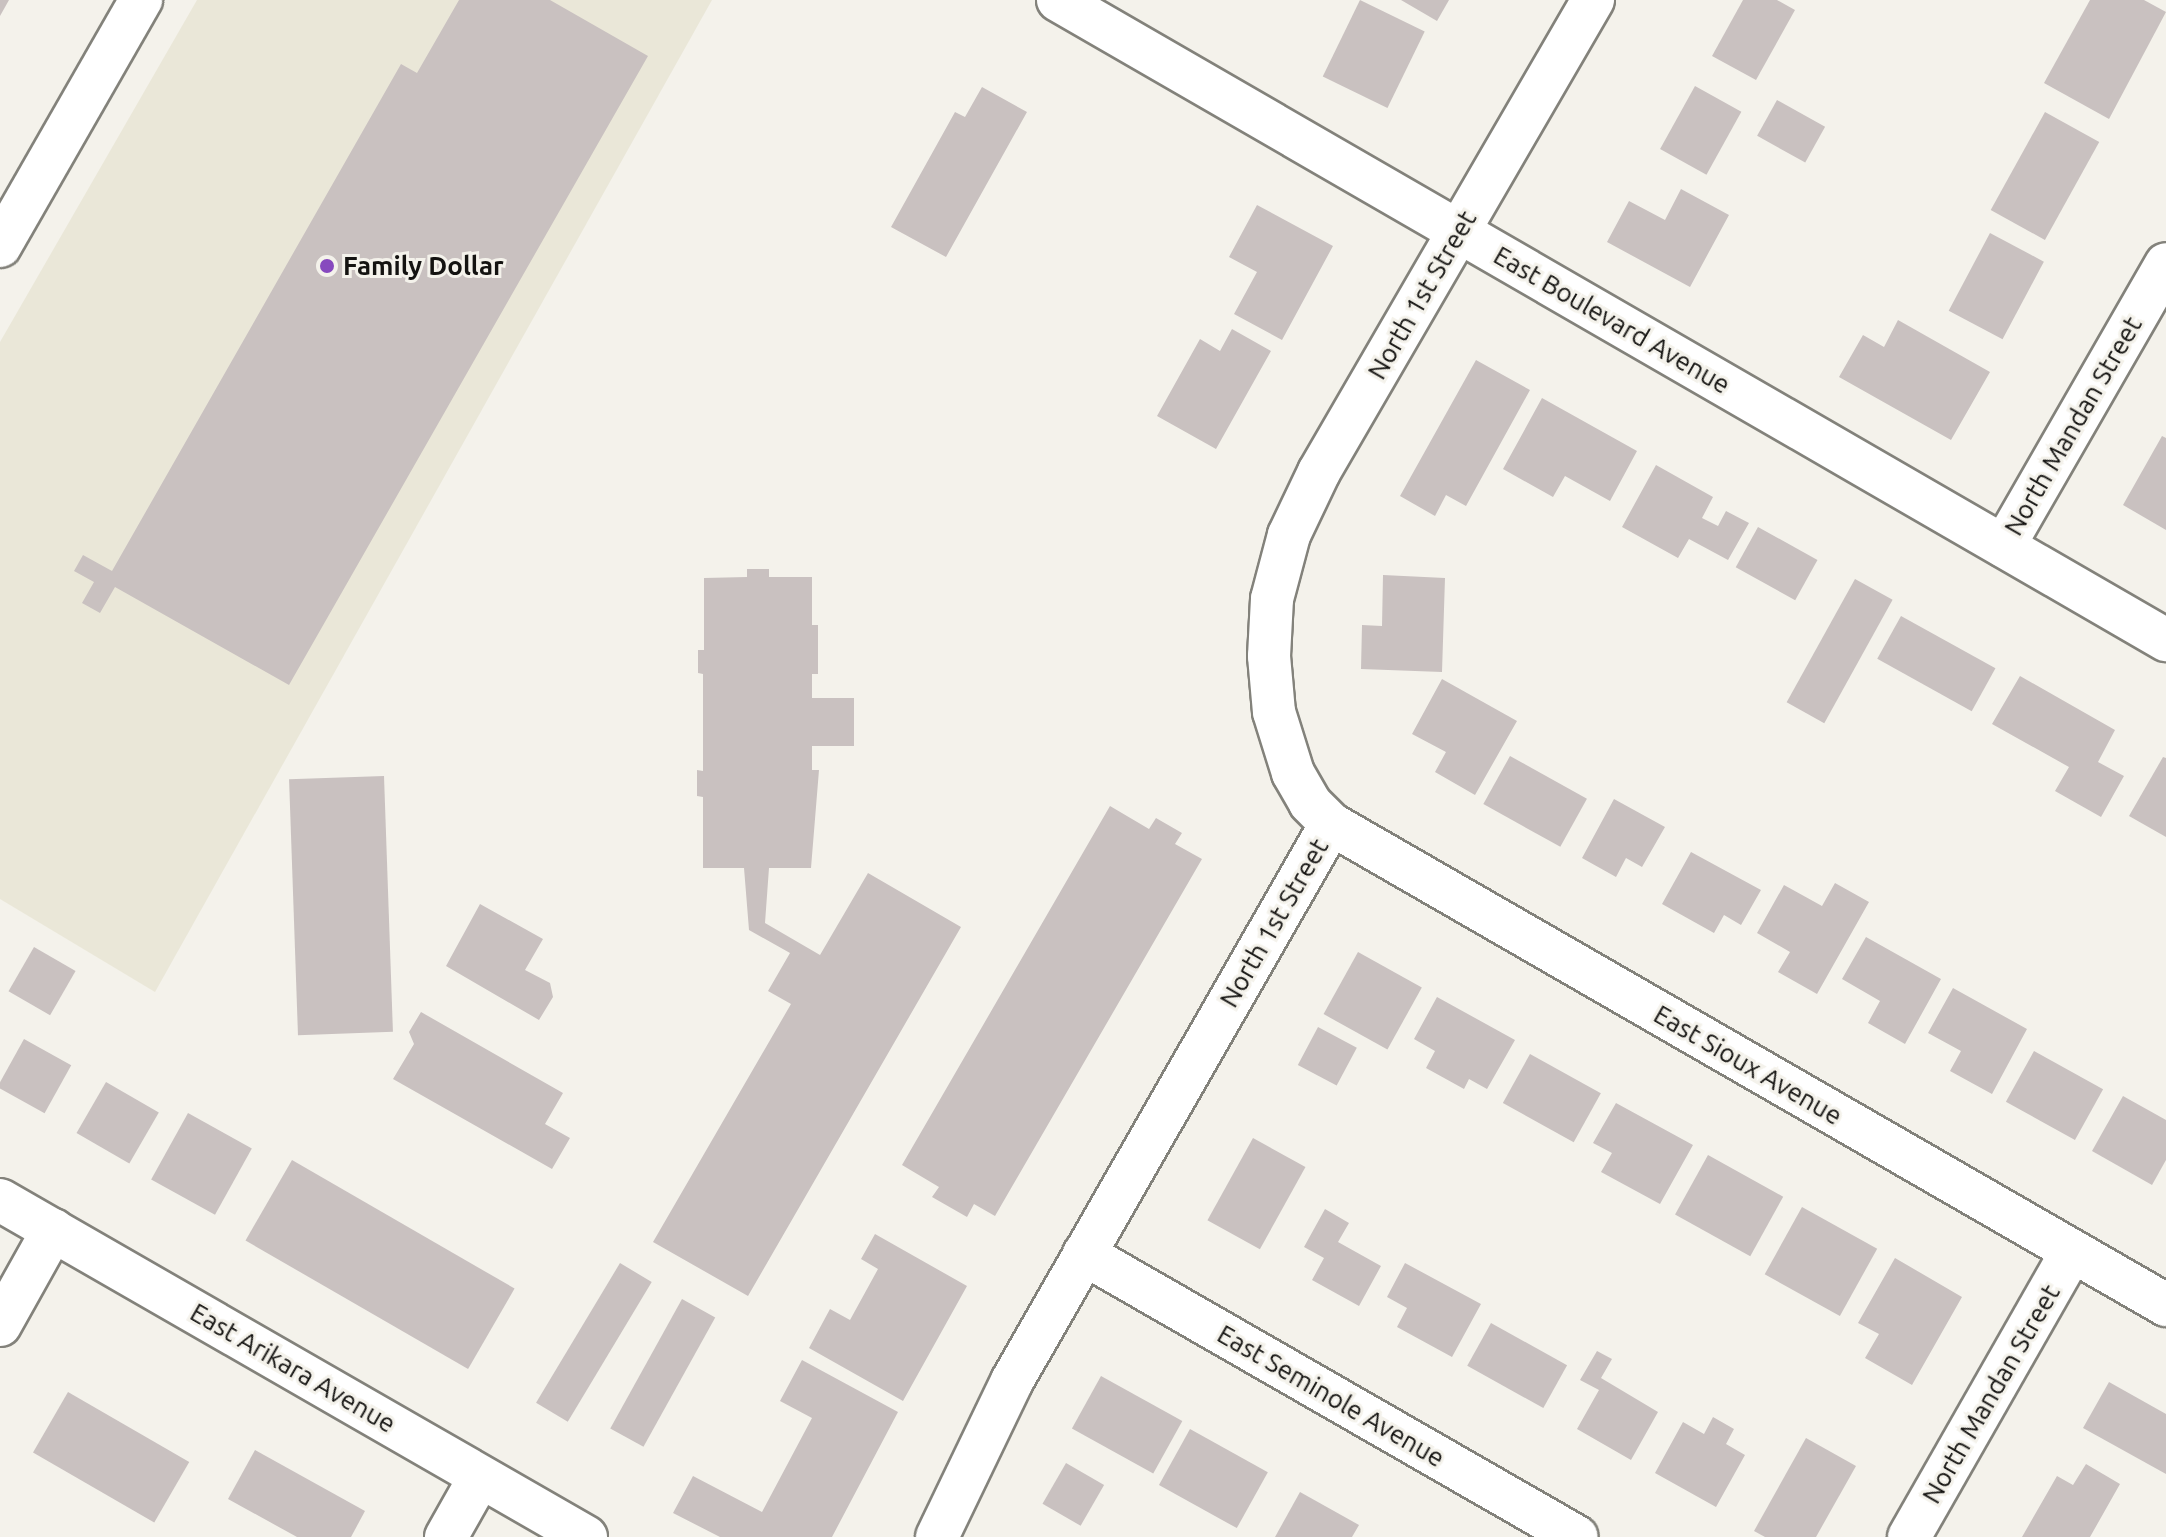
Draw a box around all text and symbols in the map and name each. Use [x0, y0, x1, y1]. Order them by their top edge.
street label: North 1st Street [1361, 205, 1483, 385]
street label: East Boulevard Avenue [1488, 240, 1736, 400]
place label: Family Dollar [343, 250, 504, 282]
marker: Family Dollar [318, 257, 336, 275]
street label: North Mandan Street [1998, 311, 2148, 541]
street label: North 1st Street [1213, 833, 1335, 1013]
street label: East Sioux Avenue [1648, 998, 1848, 1132]
street label: North Mandan Street [1916, 1279, 2066, 1509]
street label: East Arikara Avenue [185, 1297, 401, 1439]
street label: East Seminole Avenue [1212, 1318, 1450, 1474]

